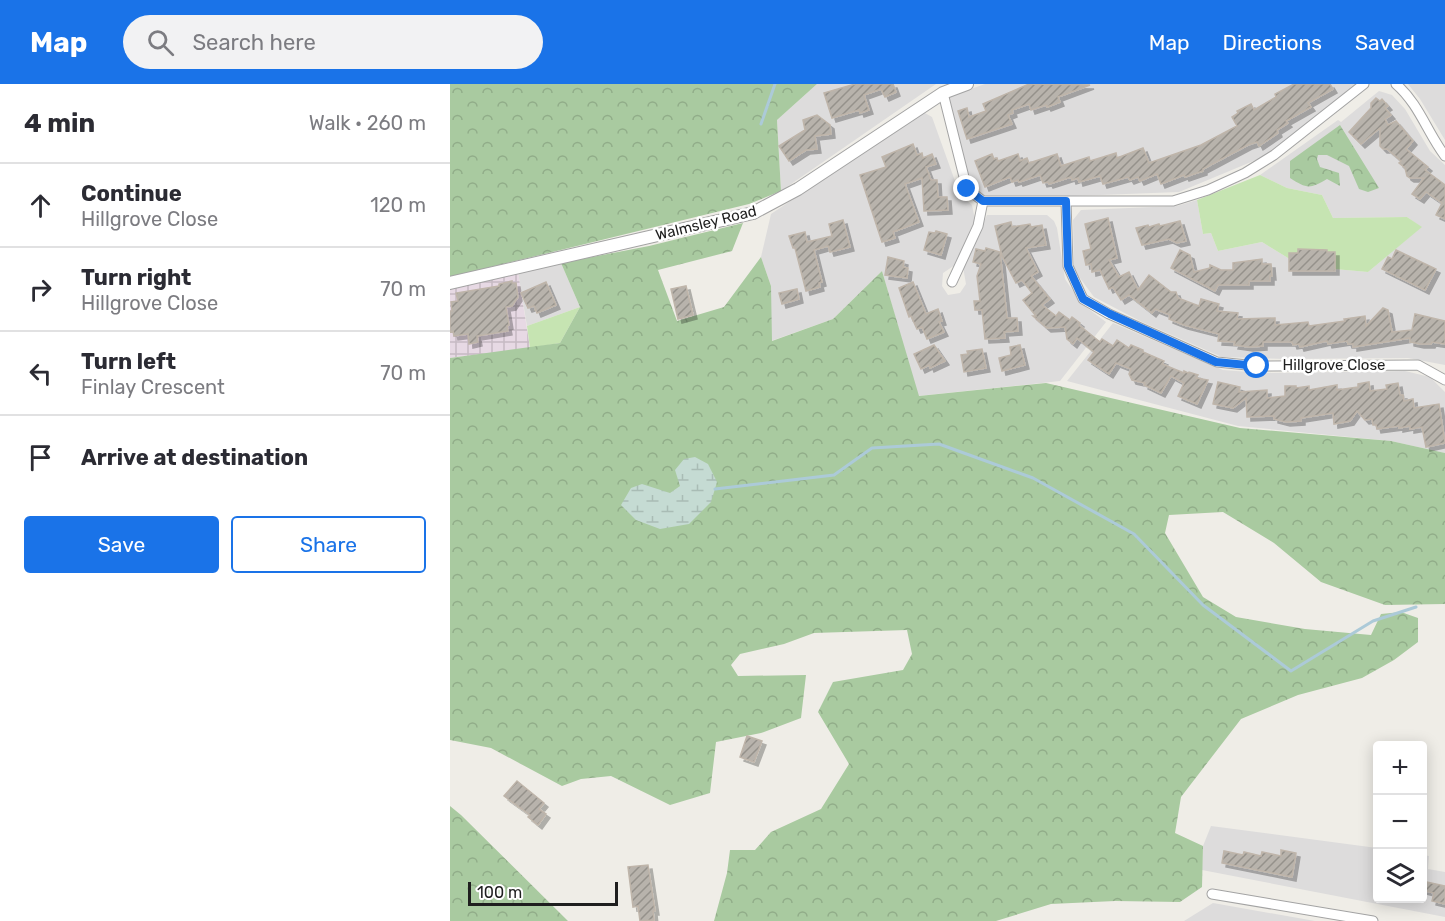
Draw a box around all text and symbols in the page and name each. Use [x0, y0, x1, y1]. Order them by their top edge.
search box [123, 15, 543, 69]
text: Map [30, 26, 87, 59]
icon: search [144, 26, 177, 59]
text: Search here [192, 29, 316, 56]
text: Map [1149, 30, 1190, 55]
text: Directions [1223, 30, 1322, 55]
text: Saved [1355, 30, 1415, 55]
text: 4 min [24, 108, 95, 139]
text: Walk · 260 m [309, 111, 426, 135]
route end [953, 175, 979, 201]
text: Continue [81, 180, 182, 207]
icon: ahead [24, 189, 57, 222]
text: 120 m [370, 193, 426, 217]
street label: Walmsley Road [654, 202, 758, 244]
text: Hillgrove Close [81, 207, 218, 231]
text: Turn right [81, 264, 191, 291]
icon: right [24, 273, 57, 306]
text: 70 m [380, 277, 426, 301]
text: Hillgrove Close [81, 291, 218, 315]
text: Turn left [81, 348, 176, 375]
route start [1243, 352, 1269, 378]
street label: Hillgrove Close [1283, 356, 1385, 374]
icon: left [24, 357, 57, 390]
text: 70 m [380, 361, 426, 385]
text: Finlay Crescent [81, 375, 225, 399]
icon: arrive [24, 441, 57, 474]
text: Arrive at destination [81, 444, 308, 471]
button: Save [24, 516, 219, 573]
button: Share [231, 516, 426, 573]
map controls [1373, 741, 1427, 903]
button: + [1373, 741, 1427, 795]
button: − [1373, 795, 1427, 849]
button: layers [1373, 849, 1427, 903]
scale bar [468, 879, 618, 906]
text: 100 m [477, 883, 522, 902]

